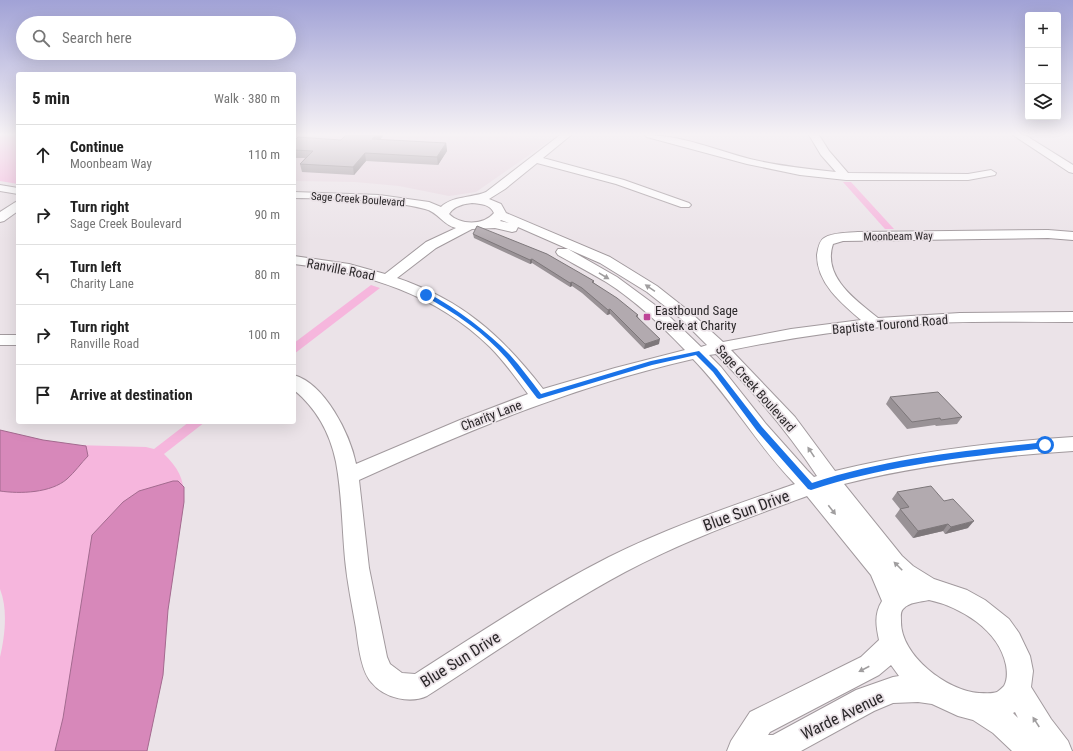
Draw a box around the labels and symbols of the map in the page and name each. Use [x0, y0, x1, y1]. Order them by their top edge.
street label: Sage Creek Boulevard [310, 190, 406, 209]
street label: Moonbeam Way [863, 229, 933, 244]
street label: Ranville Road [306, 256, 376, 283]
one-way arrow [598, 272, 610, 279]
one-way arrow [645, 284, 655, 292]
route end [417, 286, 435, 304]
place label: Eastbound Sage Creek at Charity [655, 303, 738, 333]
marker: Eastbound Sage Creek at Charity [642, 312, 652, 322]
street label: Baptiste Tourond Road [831, 312, 949, 337]
street label: Sage Creek Boulevard [713, 342, 799, 435]
street label: Charity Lane [459, 397, 524, 434]
route start [1036, 436, 1054, 454]
one-way arrow [807, 446, 814, 458]
street label: Blue Sun Drive [700, 486, 792, 535]
one-way arrow [827, 505, 836, 516]
one-way arrow [893, 561, 903, 571]
street label: Blue Sun Drive [417, 627, 504, 692]
one-way arrow [858, 666, 869, 672]
street label: Warde Avenue [798, 687, 887, 744]
one-way arrow [1032, 716, 1039, 728]

